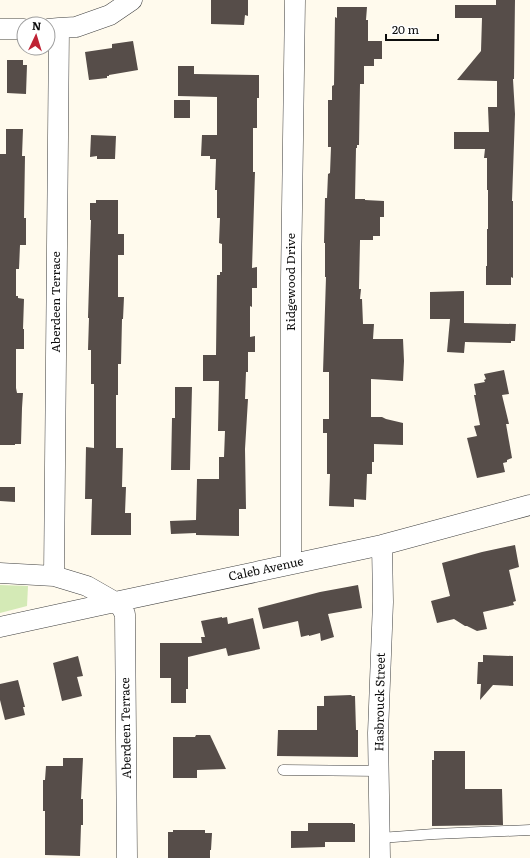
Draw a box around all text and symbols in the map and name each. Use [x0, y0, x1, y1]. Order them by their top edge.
north arrow [16, 16, 56, 56]
scale bar [386, 16, 438, 42]
text: N [32, 17, 42, 33]
text: 20 m [392, 20, 419, 38]
street label: Ridgewood Drive [281, 233, 299, 331]
street label: Aberdeen Terrace [46, 251, 64, 353]
street label: Caleb Avenue [227, 551, 305, 585]
street label: Hasbrouck Street [369, 652, 389, 752]
street label: Aberdeen Terrace [115, 677, 135, 779]

